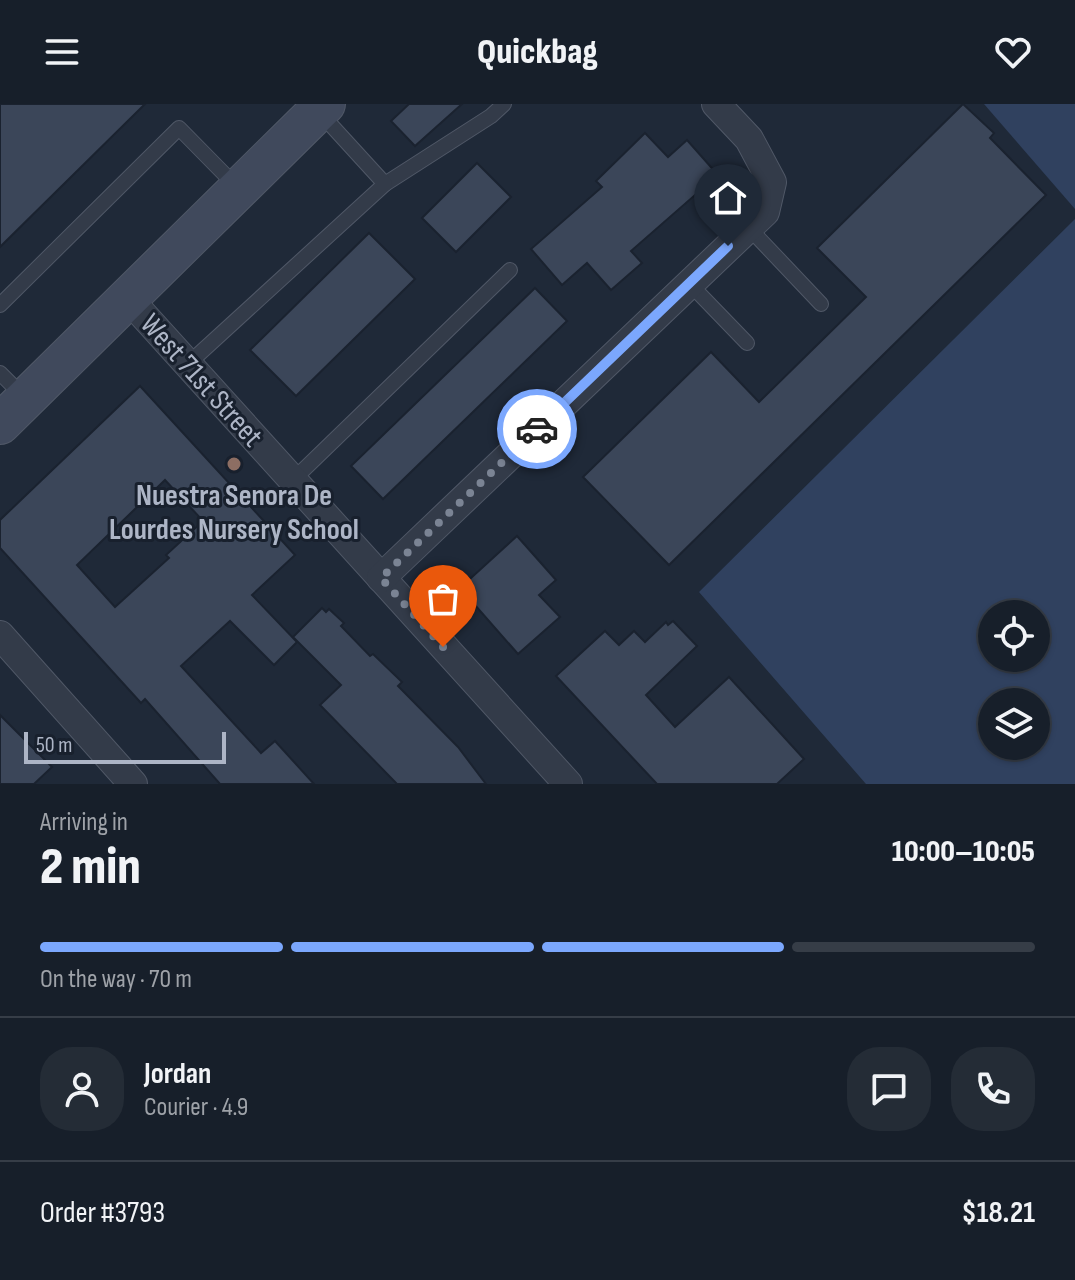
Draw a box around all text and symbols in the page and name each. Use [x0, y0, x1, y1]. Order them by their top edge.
icon: menu [40, 30, 84, 74]
icon: heart [991, 30, 1035, 74]
text: Quickbag [477, 31, 598, 74]
pin [694, 164, 762, 246]
icon: home [706, 176, 750, 220]
street label: West 71st Street [132, 307, 270, 455]
courier [497, 389, 577, 469]
icon: car [515, 407, 559, 451]
marker: Nuestra Senora De Lourdes Nursery School [225, 455, 243, 473]
place label: Nuestra Senora De Lourdes Nursery School [109, 478, 359, 548]
pin [409, 565, 477, 647]
icon: bag [421, 577, 465, 621]
map controls [978, 600, 1050, 760]
button: locate [978, 600, 1050, 672]
button: layers [978, 688, 1050, 760]
scale bar [24, 728, 226, 764]
text: 50 m [36, 732, 72, 759]
text: Arriving in [40, 807, 128, 838]
text: 10:00–10:05 [892, 834, 1035, 870]
text: 2 min [40, 836, 141, 899]
text: On the way · 70 m [40, 964, 192, 995]
button: person [40, 1047, 124, 1131]
button: chat [847, 1047, 931, 1131]
button: phone [951, 1047, 1035, 1131]
text: Jordan [144, 1056, 211, 1092]
text: Courier · 4.9 [144, 1092, 248, 1123]
text: Order #3793 [40, 1195, 165, 1231]
text: $18.21 [961, 1195, 1035, 1231]

